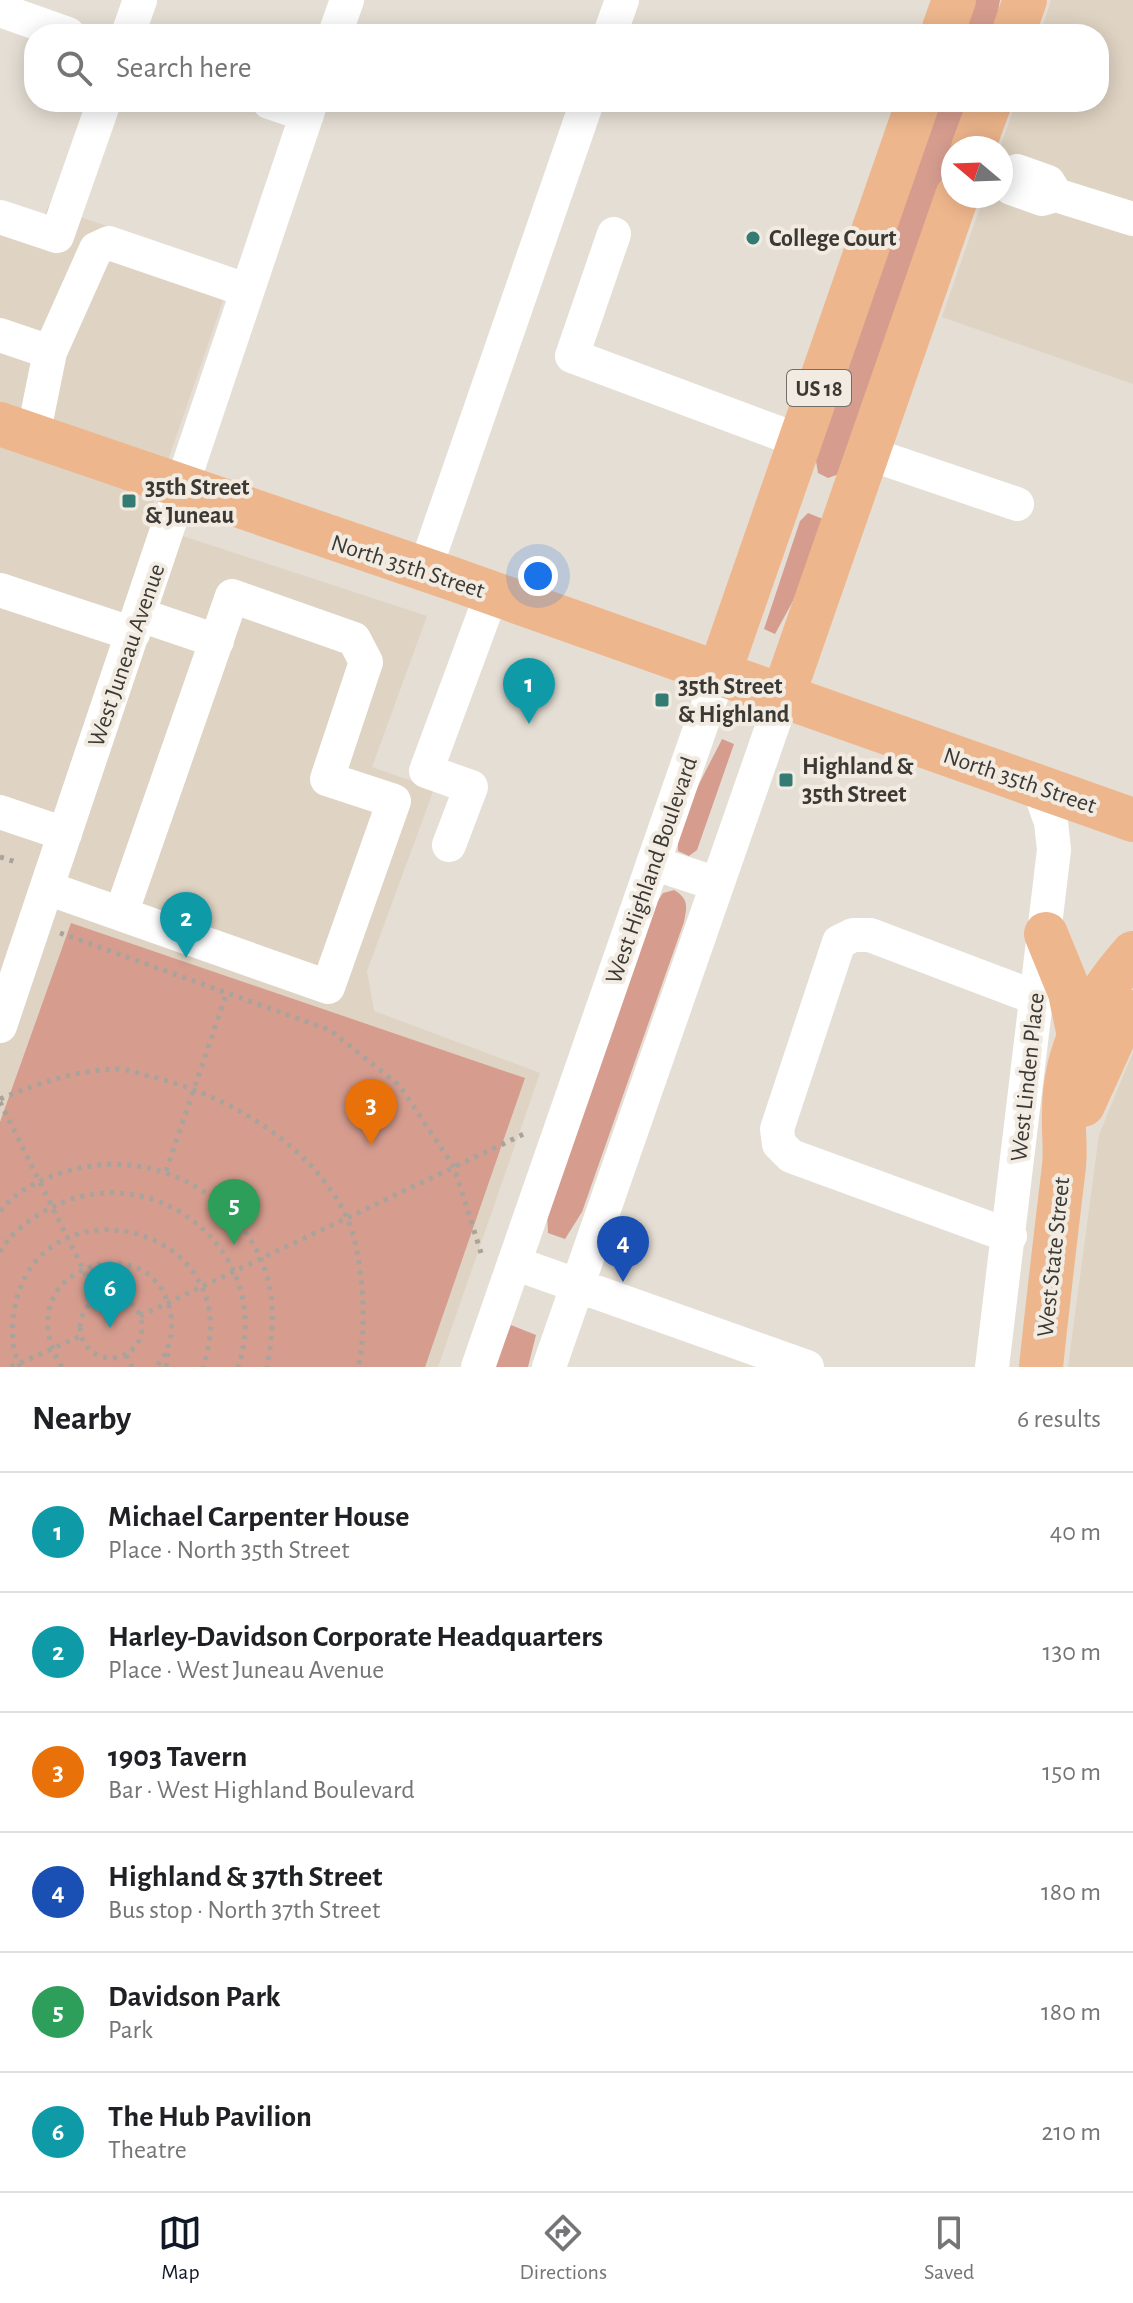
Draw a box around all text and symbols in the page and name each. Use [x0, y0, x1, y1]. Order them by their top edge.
search box [24, 24, 1109, 112]
icon: search [52, 46, 96, 90]
text: Search here [116, 53, 252, 83]
north arrow [941, 136, 1013, 208]
place label: College Court [769, 227, 896, 251]
marker: College Court [744, 229, 762, 247]
road number: US 18 [787, 370, 851, 406]
place label: 35th Street & Juneau [145, 476, 249, 528]
marker: 35th Street & Juneau [120, 492, 138, 510]
street label: North 35th Street [328, 531, 488, 603]
your location [518, 556, 558, 596]
street label: West Juneau Avenue [84, 561, 170, 750]
pin: 1 [503, 658, 555, 724]
place label: 35th Street & Highland [678, 675, 790, 727]
marker: 35th Street & Highland [653, 691, 671, 709]
street label: North 35th Street [940, 744, 1099, 818]
street label: West Highland Boulevard [602, 754, 702, 987]
place label: Highland & 35th Street [802, 755, 913, 807]
marker: Highland & 35th Street [777, 771, 795, 789]
pin: 2 [160, 892, 212, 958]
street label: West Linden Place [1007, 991, 1049, 1163]
pin: 3 [345, 1079, 397, 1145]
street label: West State Street [1034, 1176, 1074, 1338]
pin: 5 [208, 1179, 260, 1245]
pin: 4 [597, 1216, 649, 1282]
pin: 6 [84, 1262, 136, 1328]
text: Nearby [32, 1402, 131, 1436]
text: 6 results [1017, 1406, 1101, 1432]
text: Michael Carpenter House [108, 1502, 409, 1532]
text: 1 [53, 1519, 63, 1545]
text: 40 m [1050, 1519, 1101, 1545]
text: Place · North 35th Street [108, 1537, 350, 1563]
text: Harley-Davidson Corporate Headquarters [108, 1622, 603, 1652]
text: 2 [52, 1639, 64, 1665]
text: 130 m [1043, 1639, 1101, 1665]
text: Place · West Juneau Avenue [108, 1657, 384, 1683]
text: 1903 Tavern [108, 1742, 247, 1772]
text: 3 [52, 1759, 64, 1785]
text: 150 m [1042, 1759, 1101, 1785]
text: Bar · West Highland Boulevard [108, 1777, 415, 1803]
text: Highland & 37th Street [108, 1862, 382, 1892]
text: 4 [51, 1879, 65, 1905]
text: 180 m [1041, 1879, 1101, 1905]
text: Bus stop · North 37th Street [108, 1897, 380, 1923]
text: Davidson Park [108, 1982, 280, 2012]
text: 5 [52, 1999, 64, 2025]
text: 180 m [1041, 1999, 1101, 2025]
text: Park [108, 2017, 153, 2043]
text: The Hub Pavilion [108, 2102, 312, 2132]
text: 6 [52, 2119, 64, 2145]
text: 210 m [1041, 2119, 1101, 2145]
text: Theatre [108, 2137, 187, 2163]
tab: Map [158, 2211, 202, 2285]
tab: Directions [519, 2211, 607, 2285]
tab: Saved [924, 2211, 974, 2285]

